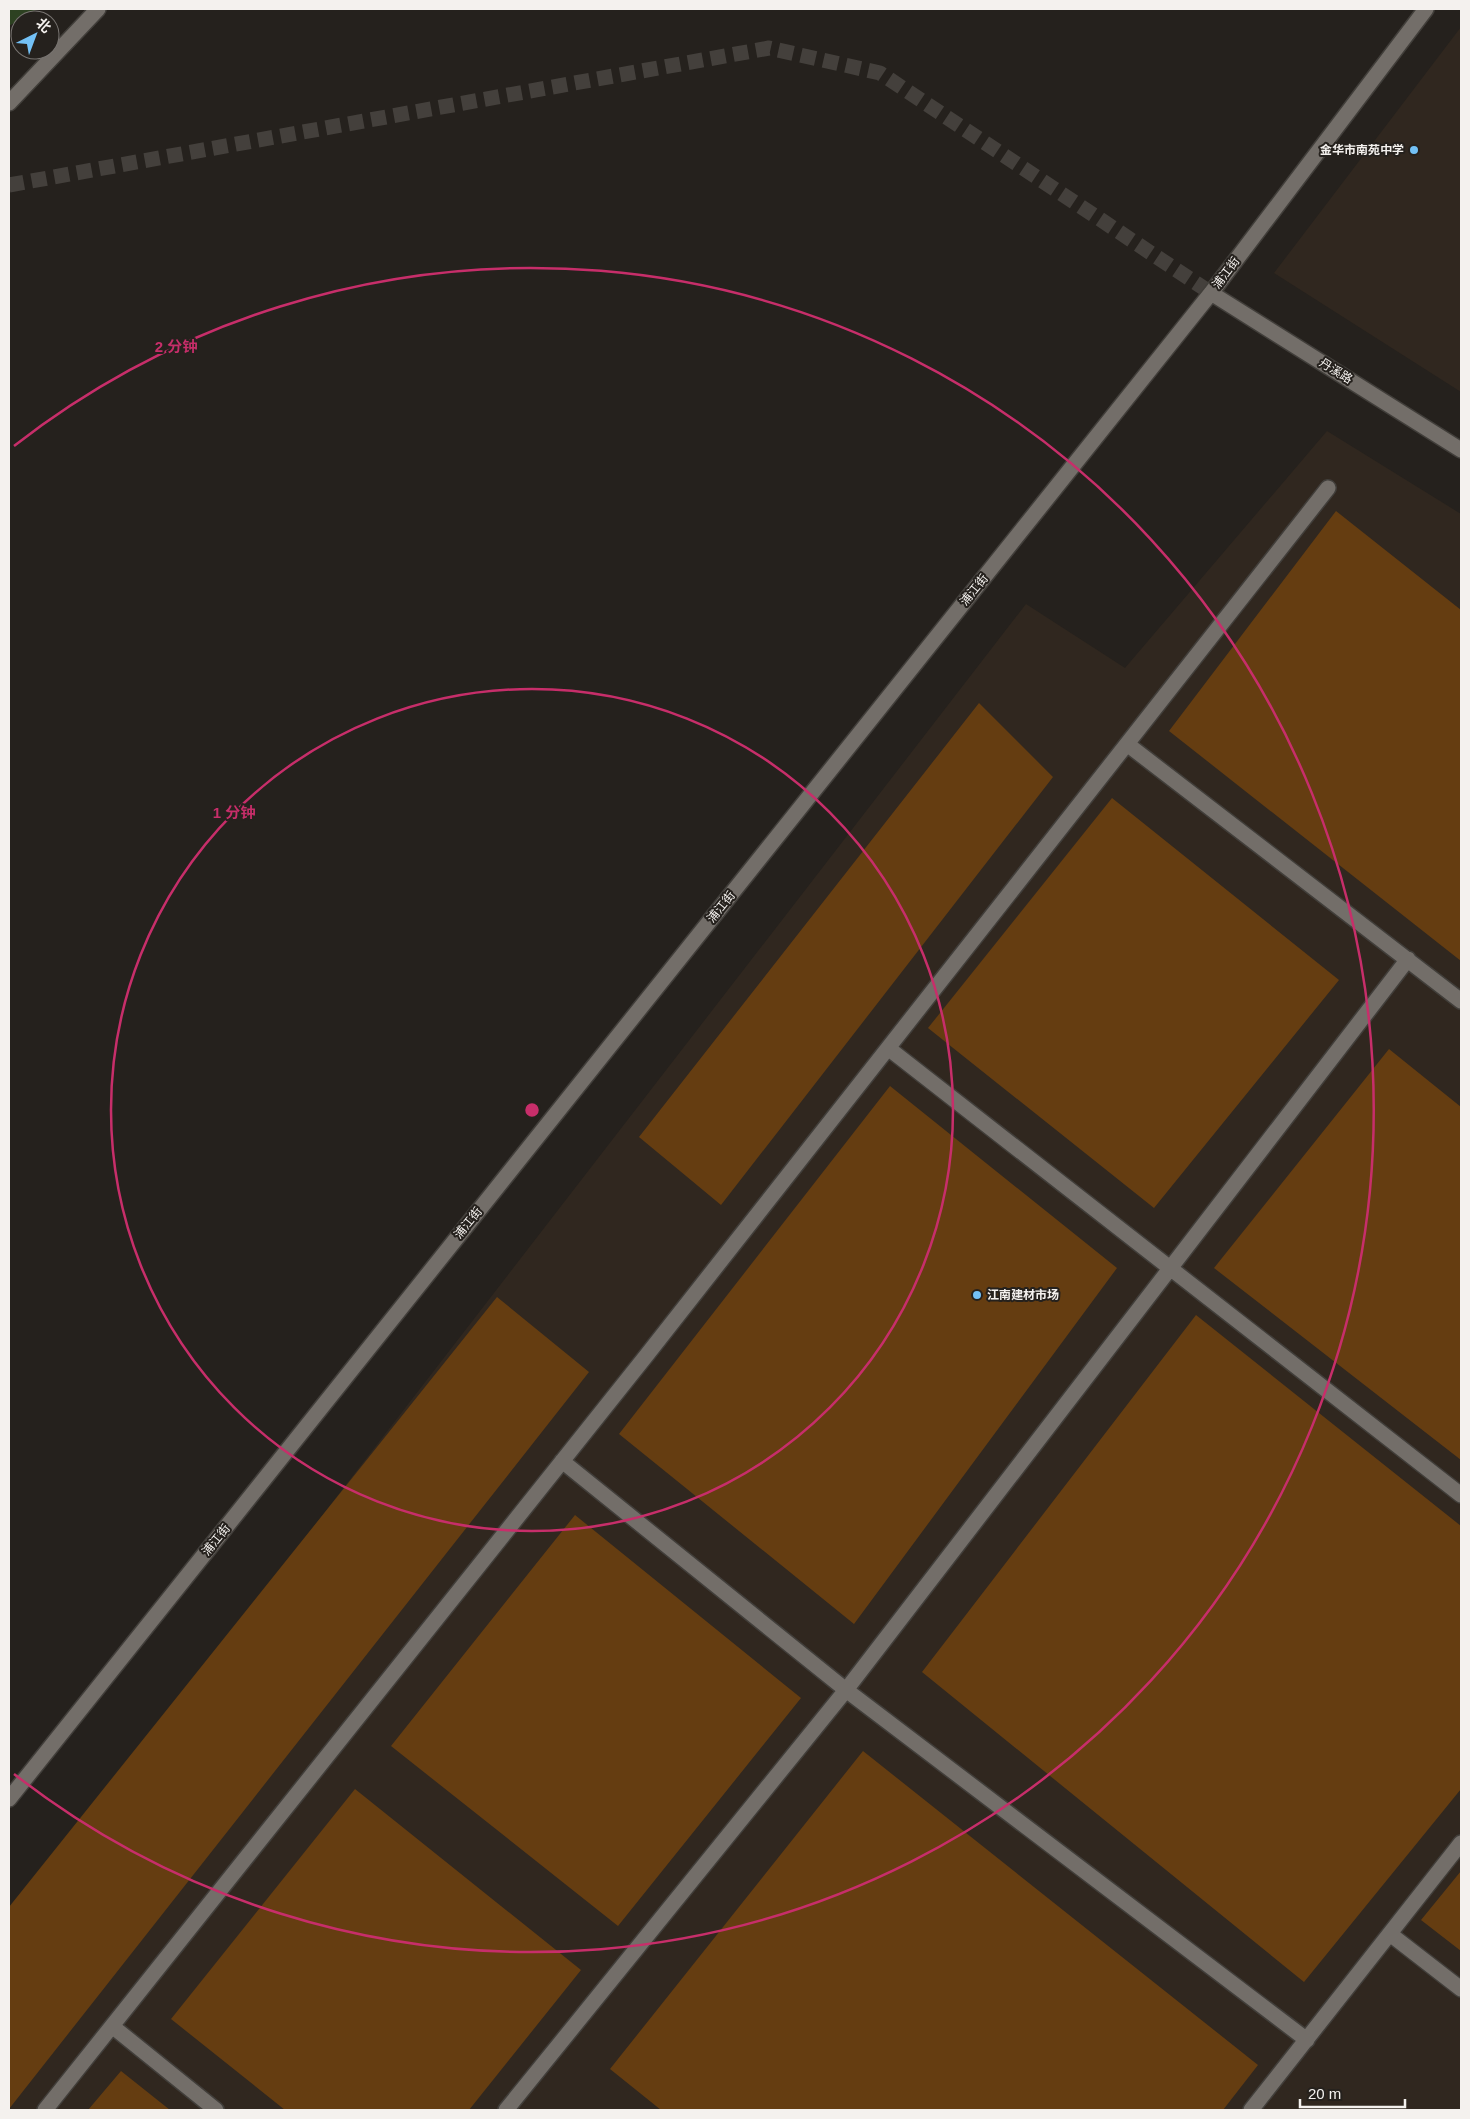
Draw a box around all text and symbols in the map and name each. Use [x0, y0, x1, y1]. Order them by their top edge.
north arrow [10, 10, 60, 60]
text: 北 [33, 15, 54, 36]
place label: 金华市南苑中学 [1320, 143, 1404, 157]
marker: 金华市南苑中学 [1408, 144, 1420, 156]
street label: 浦江街 [1210, 254, 1242, 292]
text: 2 分钟 [155, 338, 197, 355]
street label: 丹溪路 [1317, 356, 1355, 386]
street label: 浦江街 [957, 572, 991, 608]
text: 1 分钟 [213, 804, 255, 821]
street label: 浦江街 [704, 889, 738, 925]
centre of rings [523, 1101, 541, 1119]
street label: 浦江街 [451, 1205, 485, 1241]
place label: 江南建材市场 [987, 1288, 1059, 1302]
marker: 江南建材市场 [971, 1289, 983, 1301]
street label: 浦江街 [199, 1522, 233, 1558]
scale bar [1300, 2076, 1405, 2108]
text: 20 m [1308, 2085, 1341, 2102]

